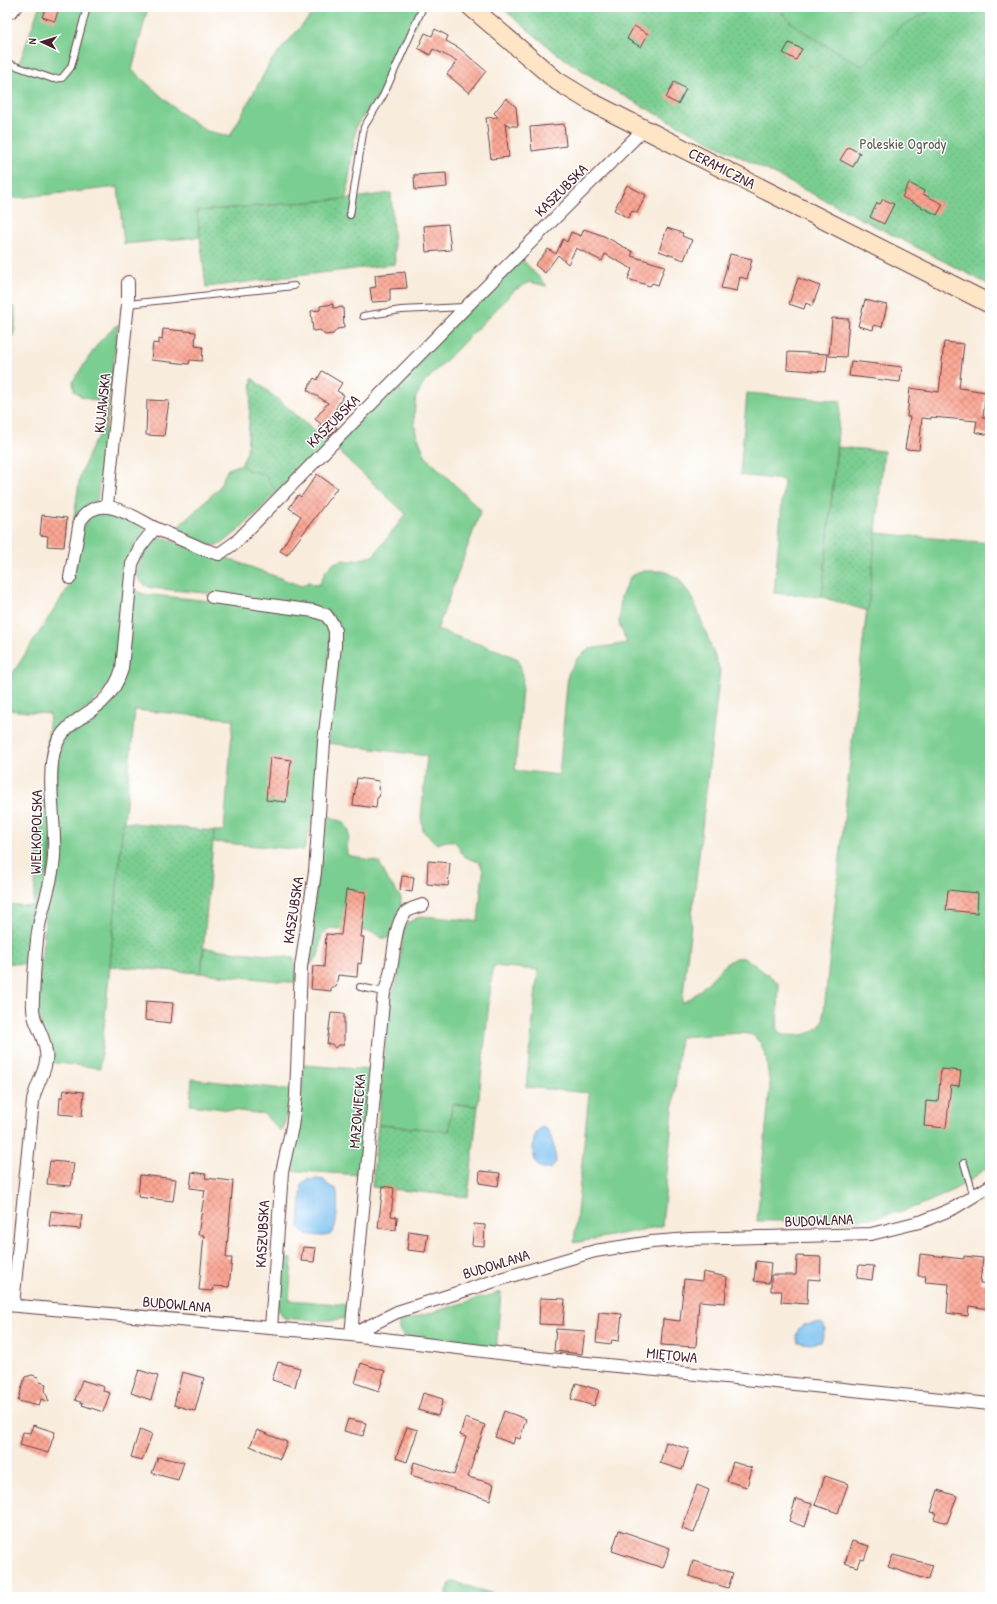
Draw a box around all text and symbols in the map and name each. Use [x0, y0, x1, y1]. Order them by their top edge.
north arrow [22, 22, 62, 62]
text: N [25, 38, 39, 45]
park label: Poleskie Ogrody [859, 133, 947, 154]
street label: CERAMICZNA [685, 142, 760, 194]
street label: KASZUBSKA [530, 158, 593, 221]
street label: KUJAWSKA [88, 371, 116, 434]
street label: KASZUBSKA [302, 389, 365, 452]
street label: WIELKOPOLSKA [25, 789, 47, 874]
street label: KASZUBSKA [277, 874, 309, 945]
street label: MAZOWIECKA [343, 1072, 371, 1149]
street label: KASZUBSKA [250, 1199, 274, 1268]
street label: BUDOWLANA [784, 1208, 854, 1232]
street label: BUDOWLANA [460, 1244, 533, 1284]
street label: BUDOWLANA [142, 1291, 213, 1318]
street label: MIĘTOWA [646, 1342, 699, 1368]

